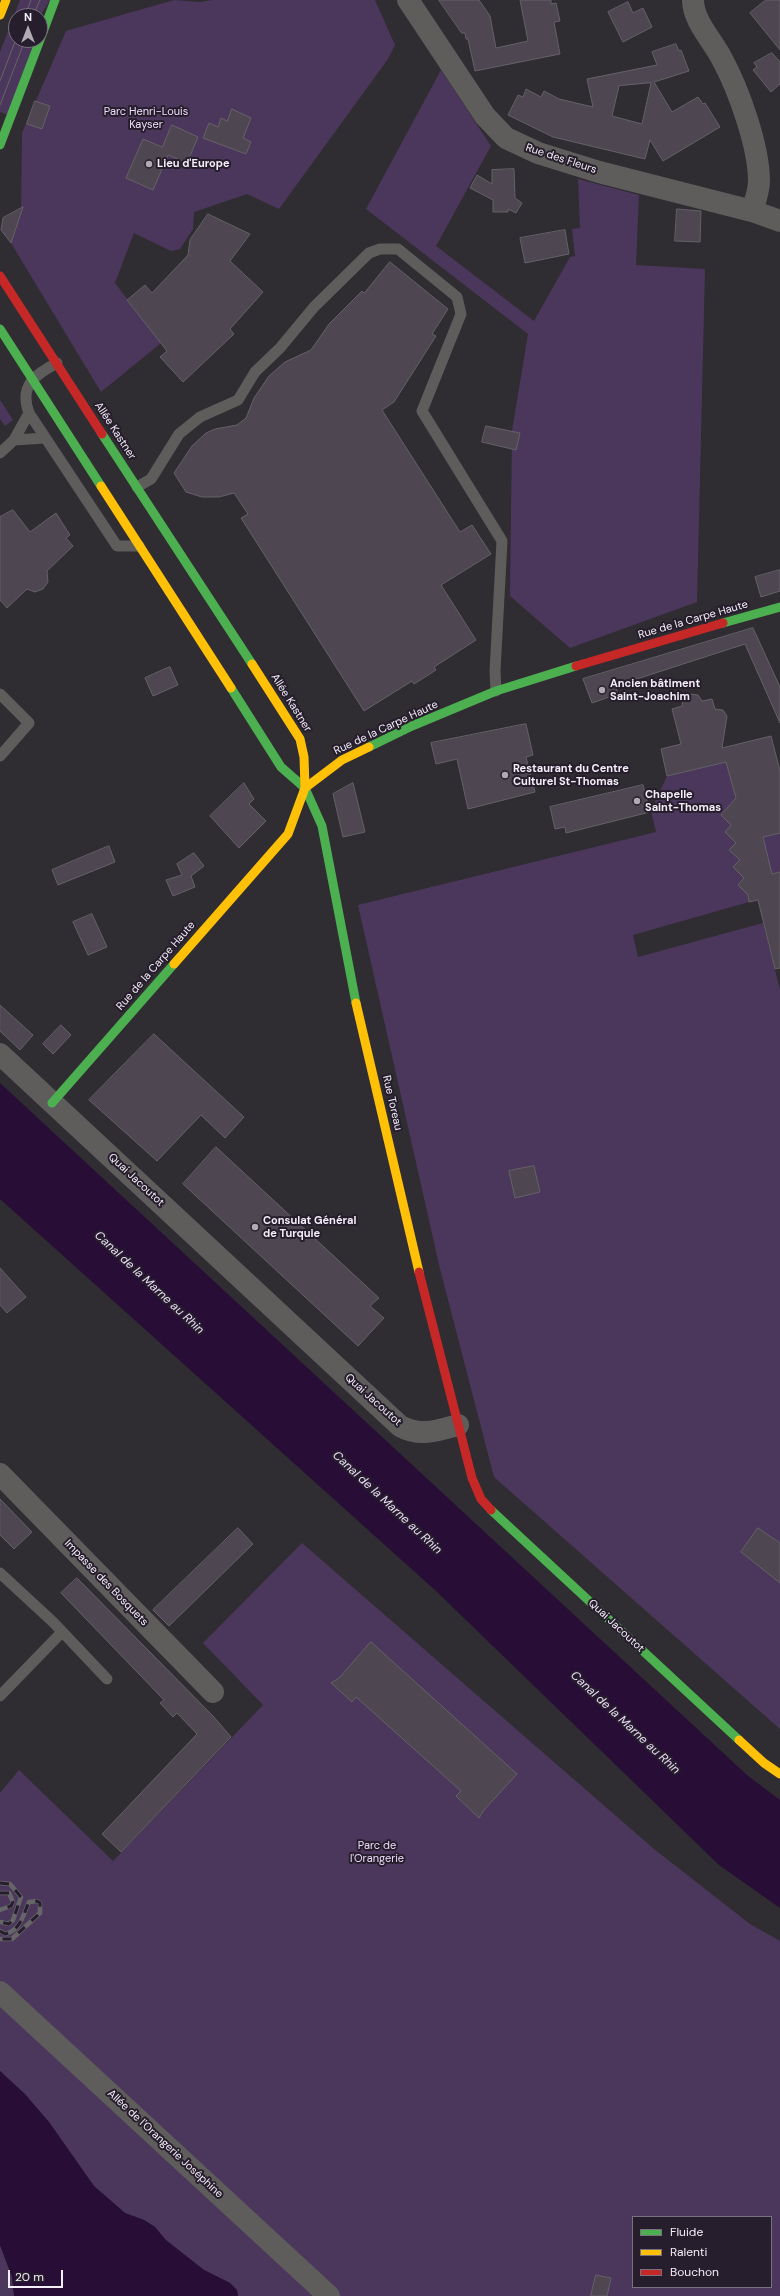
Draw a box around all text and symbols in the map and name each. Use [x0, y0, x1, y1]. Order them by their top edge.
north arrow [8, 8, 48, 48]
text: N [24, 10, 32, 24]
park label: Parc Henri-Louis Kayser [104, 105, 188, 131]
street label: Rue des Fleurs [524, 141, 598, 177]
place label: Lieu d'Europe [157, 157, 230, 171]
marker: Lieu d'Europe [144, 159, 154, 169]
street label: Allée Kastner [91, 400, 139, 462]
street label: Rue de la Carpe Haute [637, 598, 749, 642]
street label: Allée Kastner [268, 672, 314, 734]
place label: Ancien bâtiment Saint-Joachim [610, 677, 700, 703]
marker: Ancien bâtiment Saint-Joachim [597, 685, 607, 695]
street label: Rue de la Carpe Haute [332, 698, 440, 758]
place label: Restaurant du Centre Culturel St-Thomas [513, 762, 629, 788]
marker: Restaurant du Centre Culturel St-Thomas [500, 770, 510, 780]
place label: Chapelle Saint-Thomas [645, 788, 721, 814]
marker: Chapelle Saint-Thomas [632, 796, 642, 806]
street label: Rue de la Carpe Haute [114, 919, 198, 1013]
street label: Rue Toreau [379, 1074, 405, 1132]
street label: Quai Jacoutot [105, 1151, 167, 1209]
place label: Consulat Général de Turquie [263, 1214, 356, 1240]
marker: Consulat Général de Turquie [250, 1222, 260, 1232]
water label: Canal de la Marne au Rhin [91, 1229, 207, 1337]
street label: Quai Jacoutot [342, 1371, 404, 1429]
water label: Canal de la Marne au Rhin [329, 1449, 445, 1557]
street label: Impasse des Bosquets [61, 1537, 151, 1629]
street label: Quai Jacoutot [585, 1597, 647, 1655]
water label: Canal de la Marne au Rhin [567, 1669, 683, 1777]
park label: Parc de l'Orangerie [350, 1839, 404, 1865]
street label: Allée de l'Orangerie Joséphine [105, 2087, 225, 2201]
legend [632, 2216, 772, 2288]
text: Fluide [670, 2224, 703, 2240]
text: Ralenti [670, 2244, 707, 2260]
scale bar [10, 2262, 65, 2288]
text: Bouchon [670, 2264, 719, 2280]
text: 20 m [15, 2269, 44, 2285]

